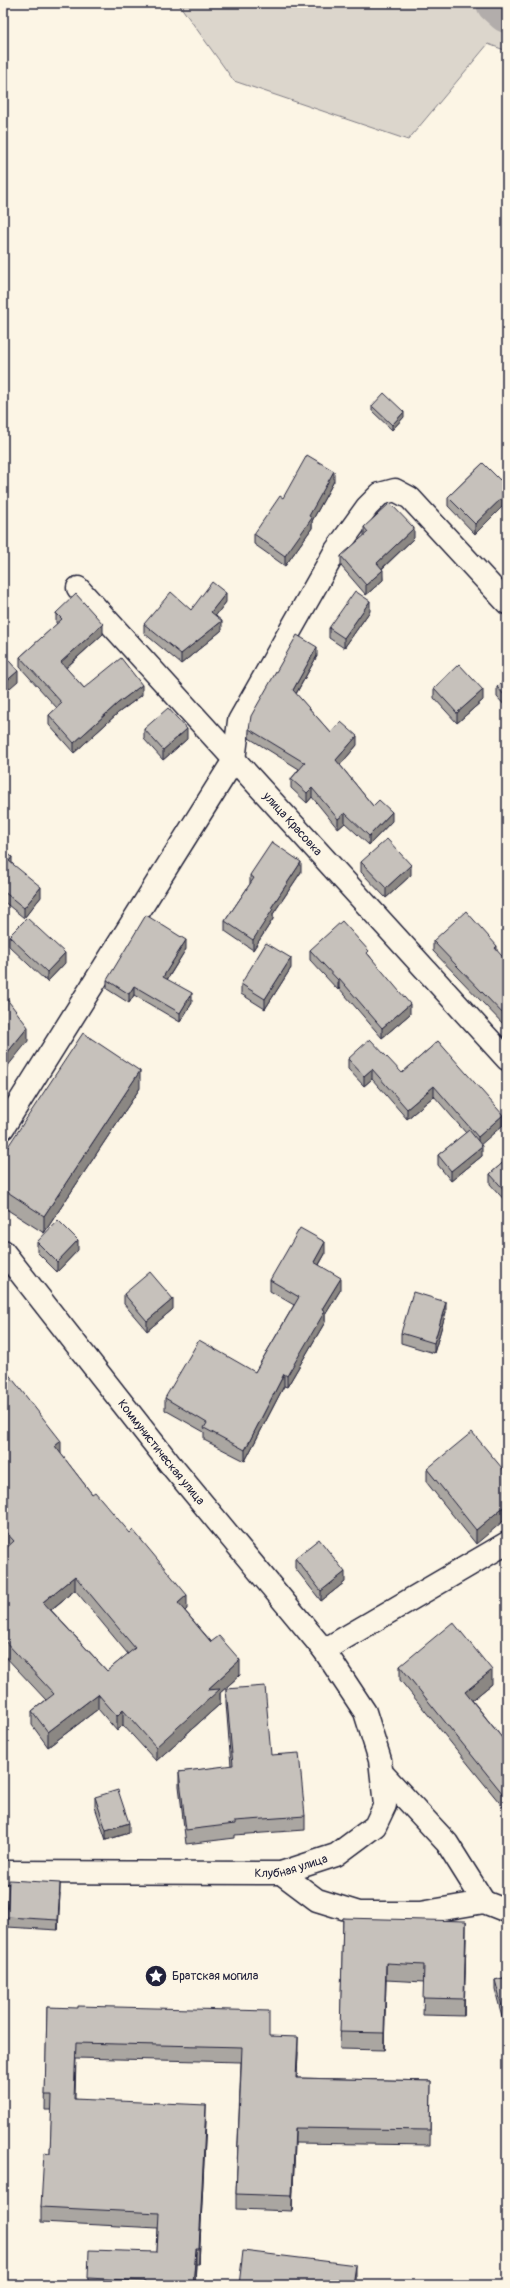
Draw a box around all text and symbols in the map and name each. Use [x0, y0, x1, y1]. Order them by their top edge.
street label: улица Красовка [259, 788, 326, 859]
street label: Коммунистическая улица [115, 1396, 208, 1508]
street label: Клубная улица [254, 1851, 330, 1881]
place icon: Братская могила [143, 1963, 169, 1989]
place label: Братская могила [172, 1969, 259, 1984]

